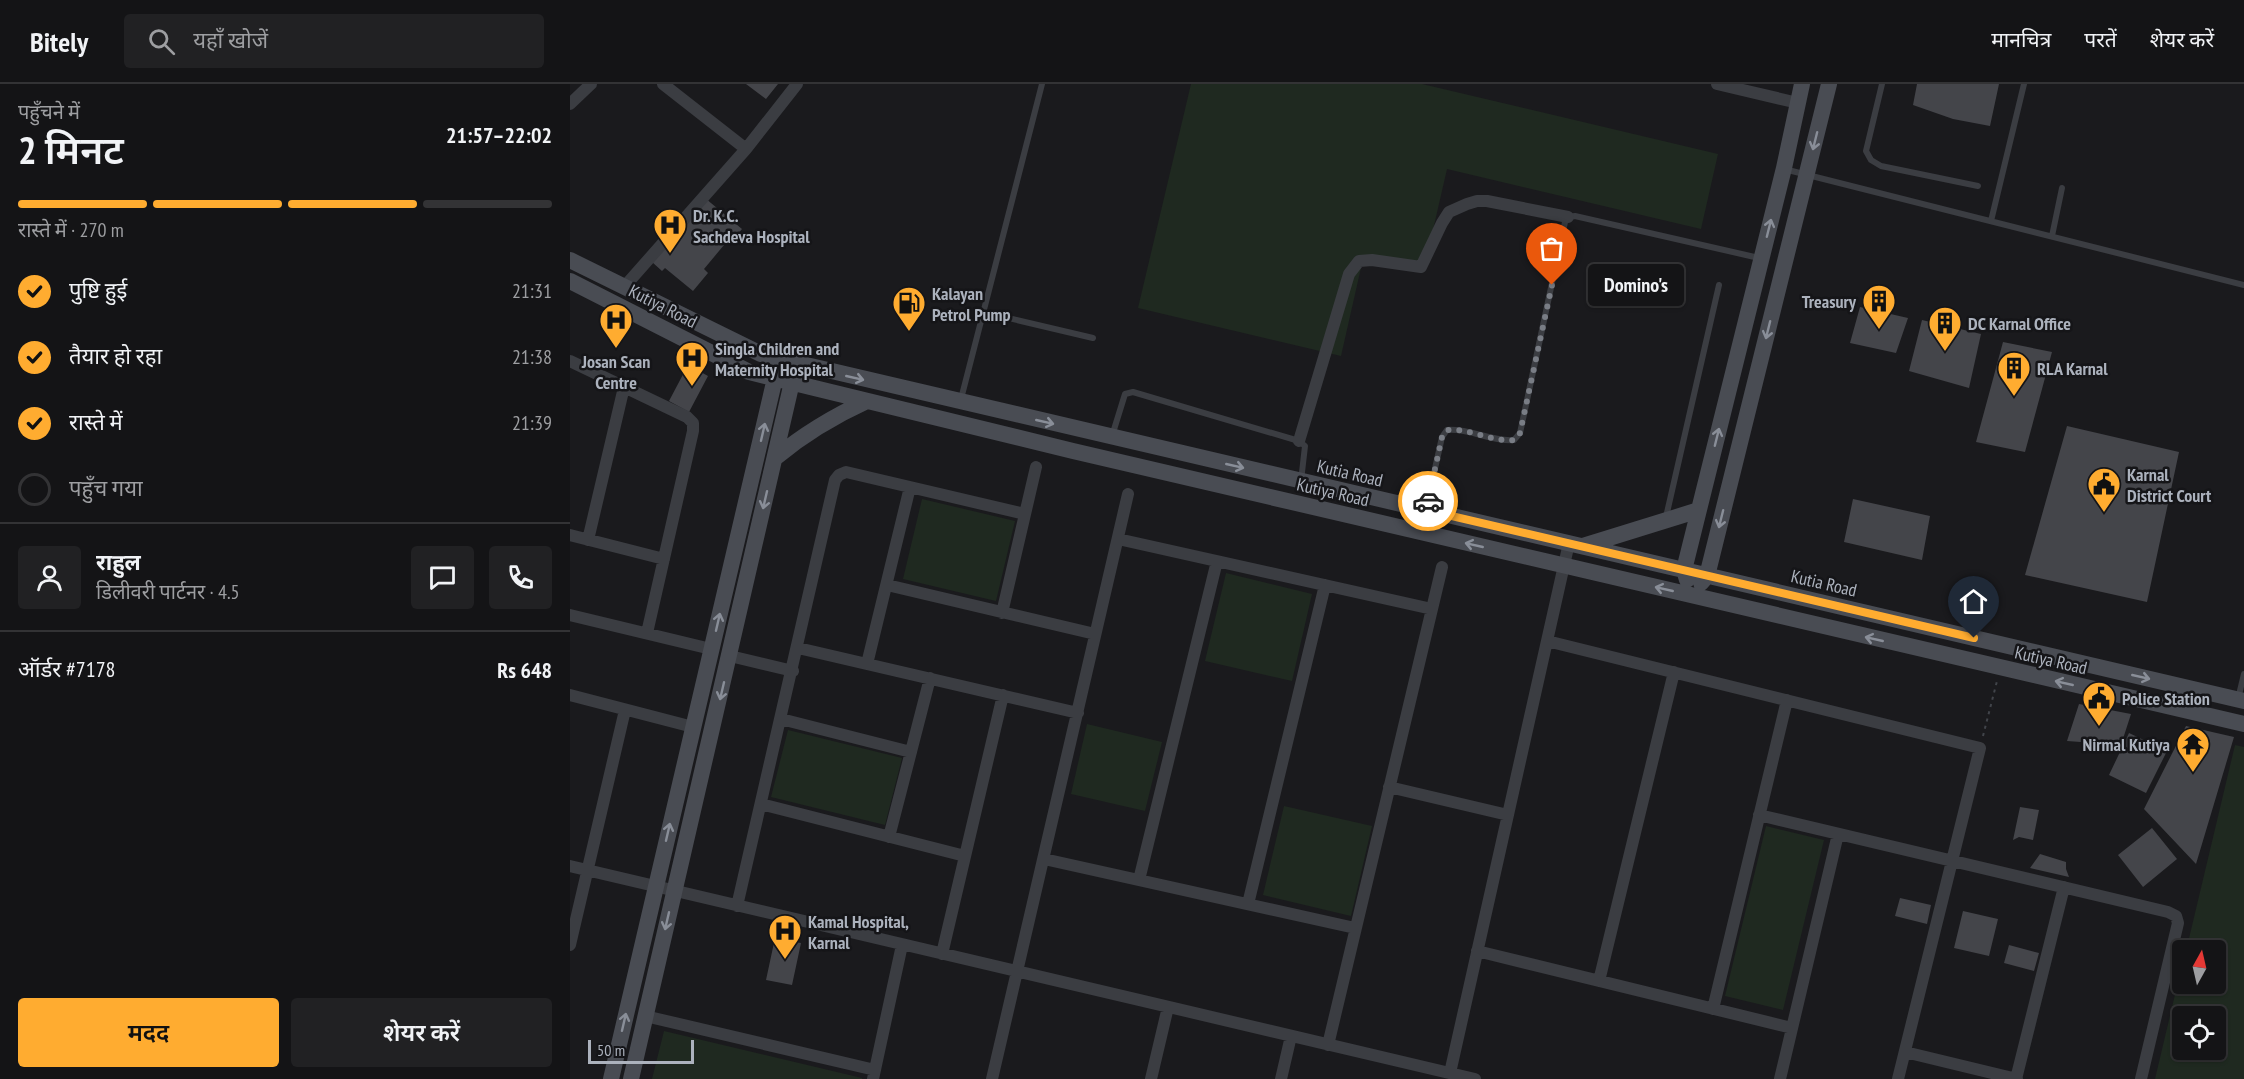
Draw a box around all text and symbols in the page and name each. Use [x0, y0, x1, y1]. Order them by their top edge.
search box [124, 14, 544, 68]
text: Bitely [30, 23, 88, 60]
icon: search [145, 25, 178, 58]
text: यहाँ खोजें [193, 26, 268, 54]
text: मानचित्र [1991, 26, 2051, 53]
text: परतें [2084, 26, 2117, 53]
text: शेयर करें [2150, 26, 2214, 53]
text: पहुँचने में [18, 99, 80, 125]
text: 21:57–22:02 [446, 121, 552, 149]
text: 2 मिनट [18, 124, 124, 175]
one-way arrow [1808, 131, 1820, 150]
place label: Dr. K.C. Sachdeva Hospital [693, 204, 810, 248]
hospital icon: Dr. K.C. Sachdeva Hospital [652, 207, 688, 254]
text: रास्ते में · 270 m [18, 217, 124, 243]
one-way arrow [1763, 218, 1775, 237]
pin [1526, 223, 1577, 285]
icon: bag [1535, 232, 1568, 265]
callout: Domino's [1588, 264, 1684, 306]
text: Domino's [1604, 272, 1668, 298]
icon: check [18, 275, 51, 308]
text: पुष्टि हुई [69, 276, 127, 304]
text: 21:31 [512, 278, 552, 304]
street label: Kutiya Road [625, 279, 701, 333]
place label: Kalayan Petrol Pump [932, 282, 1011, 326]
building icon: Treasury [1861, 283, 1897, 330]
fuel station icon: Kalayan Petrol Pump [891, 285, 927, 332]
place label: Treasury [1802, 290, 1857, 313]
hospital icon: Josan Scan Centre [598, 302, 634, 349]
building icon: DC Karnal Office [1927, 305, 1963, 352]
place label: DC Karnal Office [1968, 312, 2071, 335]
one-way arrow [1761, 320, 1773, 339]
place label: Singla Children and Maternity Hospital [715, 337, 839, 381]
hospital icon: Singla Children and Maternity Hospital [674, 340, 710, 387]
icon: check [18, 341, 51, 374]
text: तैयार हो रहा [69, 342, 162, 370]
text: 21:38 [512, 344, 552, 370]
place label: Josan Scan Centre [581, 350, 650, 394]
building icon: RLA Karnal [1996, 350, 2032, 397]
place label: RLA Karnal [2037, 357, 2108, 380]
one-way arrow [846, 373, 865, 385]
icon: check [18, 407, 51, 440]
text: रास्ते में [69, 408, 123, 436]
text: 21:39 [512, 410, 552, 436]
one-way arrow [1036, 416, 1055, 428]
one-way arrow [757, 423, 769, 442]
one-way arrow [1712, 428, 1724, 447]
street label: Kutia Road [1315, 454, 1385, 492]
one-way arrow [1226, 460, 1245, 472]
place label: Karnal District Court [2127, 463, 2212, 507]
public building icon: Karnal District Court [2086, 466, 2122, 513]
courier [1398, 471, 1458, 531]
street label: Kutiya Road [1295, 473, 1371, 511]
text: पहुँच गया [69, 474, 143, 502]
icon: car [1412, 485, 1445, 518]
one-way arrow [759, 490, 770, 510]
one-way arrow [1715, 510, 1727, 529]
one-way arrow [1465, 538, 1484, 550]
button: person [18, 546, 81, 609]
button: chat [411, 546, 474, 609]
button: phone [489, 546, 552, 609]
text: राहुल [96, 548, 141, 576]
street label: Kutia Road [1789, 564, 1859, 602]
pin [1948, 576, 1999, 638]
text: डिलीवरी पार्टनर · 4.5 [96, 579, 240, 605]
one-way arrow [1655, 583, 1674, 595]
icon: home [1957, 585, 1990, 618]
one-way arrow [712, 613, 724, 632]
one-way arrow [1865, 632, 1884, 644]
street label: Kutiya Road [2013, 641, 2089, 679]
text: ऑर्डर #7178 [18, 655, 115, 683]
text: Rs 648 [497, 656, 552, 684]
one-way arrow [2131, 671, 2150, 683]
one-way arrow [2055, 676, 2074, 688]
one-way arrow [716, 680, 727, 700]
public building icon: Police Station [2081, 680, 2117, 727]
place label: Police Station [2122, 687, 2210, 710]
temple icon: Nirmal Kutiya [2175, 726, 2211, 773]
place label: Nirmal Kutiya [2082, 733, 2170, 756]
one-way arrow [663, 823, 674, 842]
place label: Kamal Hospital, Karnal [808, 910, 909, 954]
one-way arrow [661, 911, 673, 930]
hospital icon: Kamal Hospital, Karnal [767, 913, 803, 960]
north arrow [2172, 940, 2226, 994]
map controls [2172, 940, 2226, 1060]
button: मदद [18, 998, 279, 1067]
button: शेयर करें [291, 998, 552, 1067]
button: locate [2172, 1006, 2226, 1060]
one-way arrow [619, 1013, 630, 1032]
scale bar [588, 1037, 694, 1064]
text: 50 m [597, 1040, 625, 1060]

